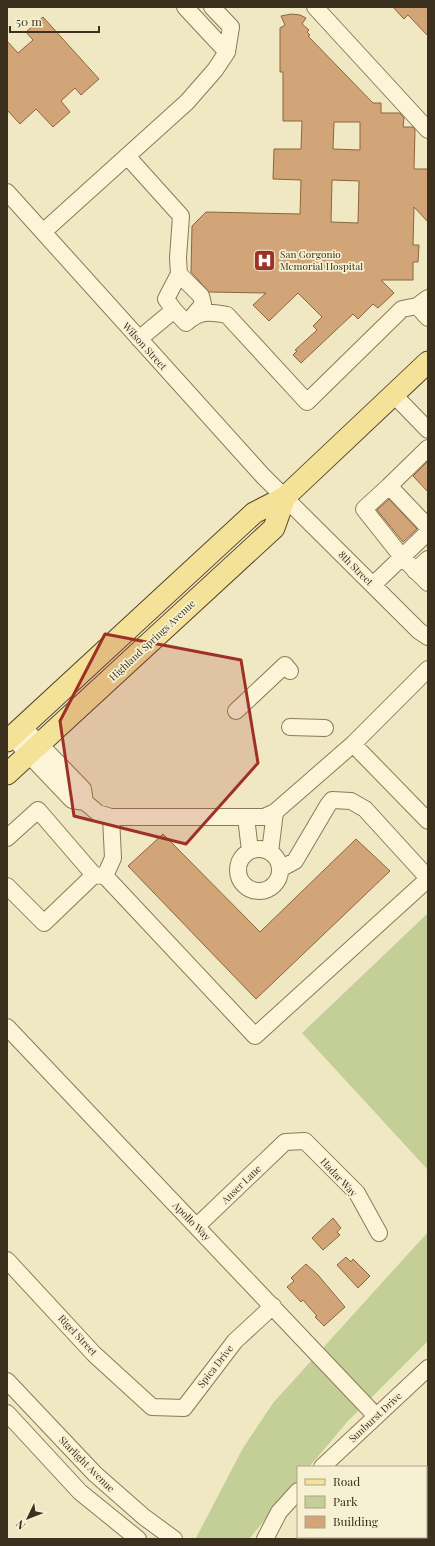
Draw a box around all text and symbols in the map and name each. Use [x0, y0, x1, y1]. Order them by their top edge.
scale bar [10, 8, 99, 34]
text: 50 m [16, 13, 42, 29]
hospital icon: San Gorgonio Memorial Hospital [251, 247, 277, 273]
place label: San Gorgonio Memorial Hospital [280, 247, 363, 273]
street label: Wilson Street [119, 318, 171, 373]
street label: 8th Street [336, 548, 377, 589]
street label: Highland Springs Avenue [106, 596, 198, 684]
street label: Hadar Way [317, 1155, 361, 1199]
street label: Anser Lane [217, 1161, 264, 1207]
street label: Apollo Way [169, 1198, 214, 1244]
street label: Rigel Street [55, 1311, 101, 1359]
street label: Spica Drive [194, 1342, 236, 1390]
street label: Sunburst Drive [345, 1389, 405, 1445]
street label: Starlight Avenue [56, 1433, 118, 1495]
legend [297, 1466, 427, 1538]
text: Road [333, 1473, 360, 1489]
text: Park [333, 1493, 358, 1509]
north arrow [8, 1498, 48, 1538]
text: Building [333, 1513, 379, 1529]
text: N [12, 1517, 29, 1533]

